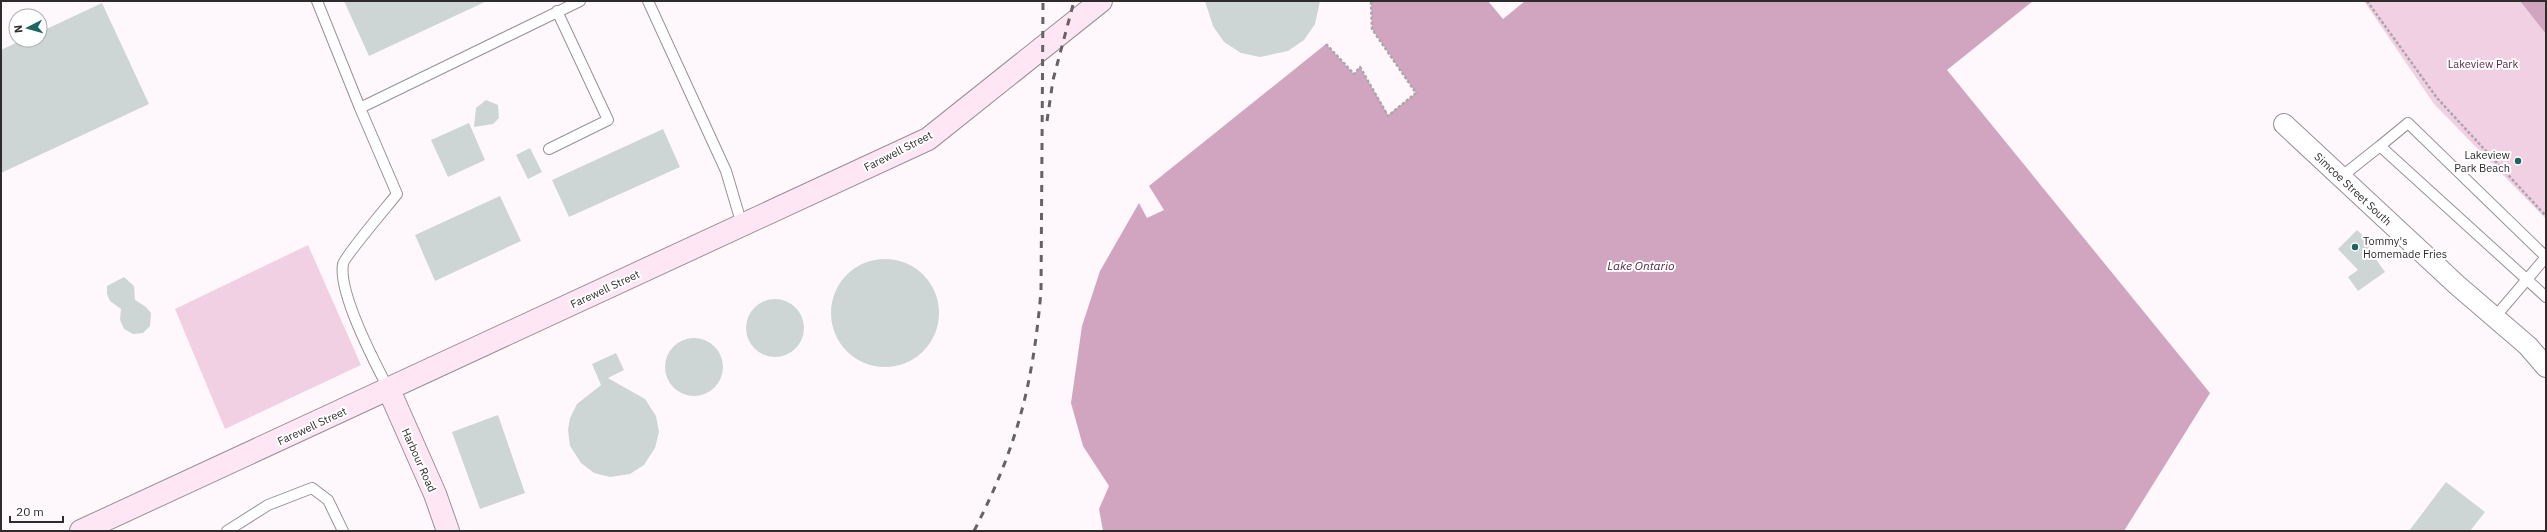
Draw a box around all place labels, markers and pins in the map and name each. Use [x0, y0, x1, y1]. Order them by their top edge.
place label: Lakeview Park Beach [2454, 148, 2511, 175]
marker: Lakeview Park Beach [2513, 156, 2523, 166]
place label: Tommy's Homemade Fries [2363, 234, 2447, 261]
marker: Tommy's Homemade Fries [2350, 242, 2360, 252]

